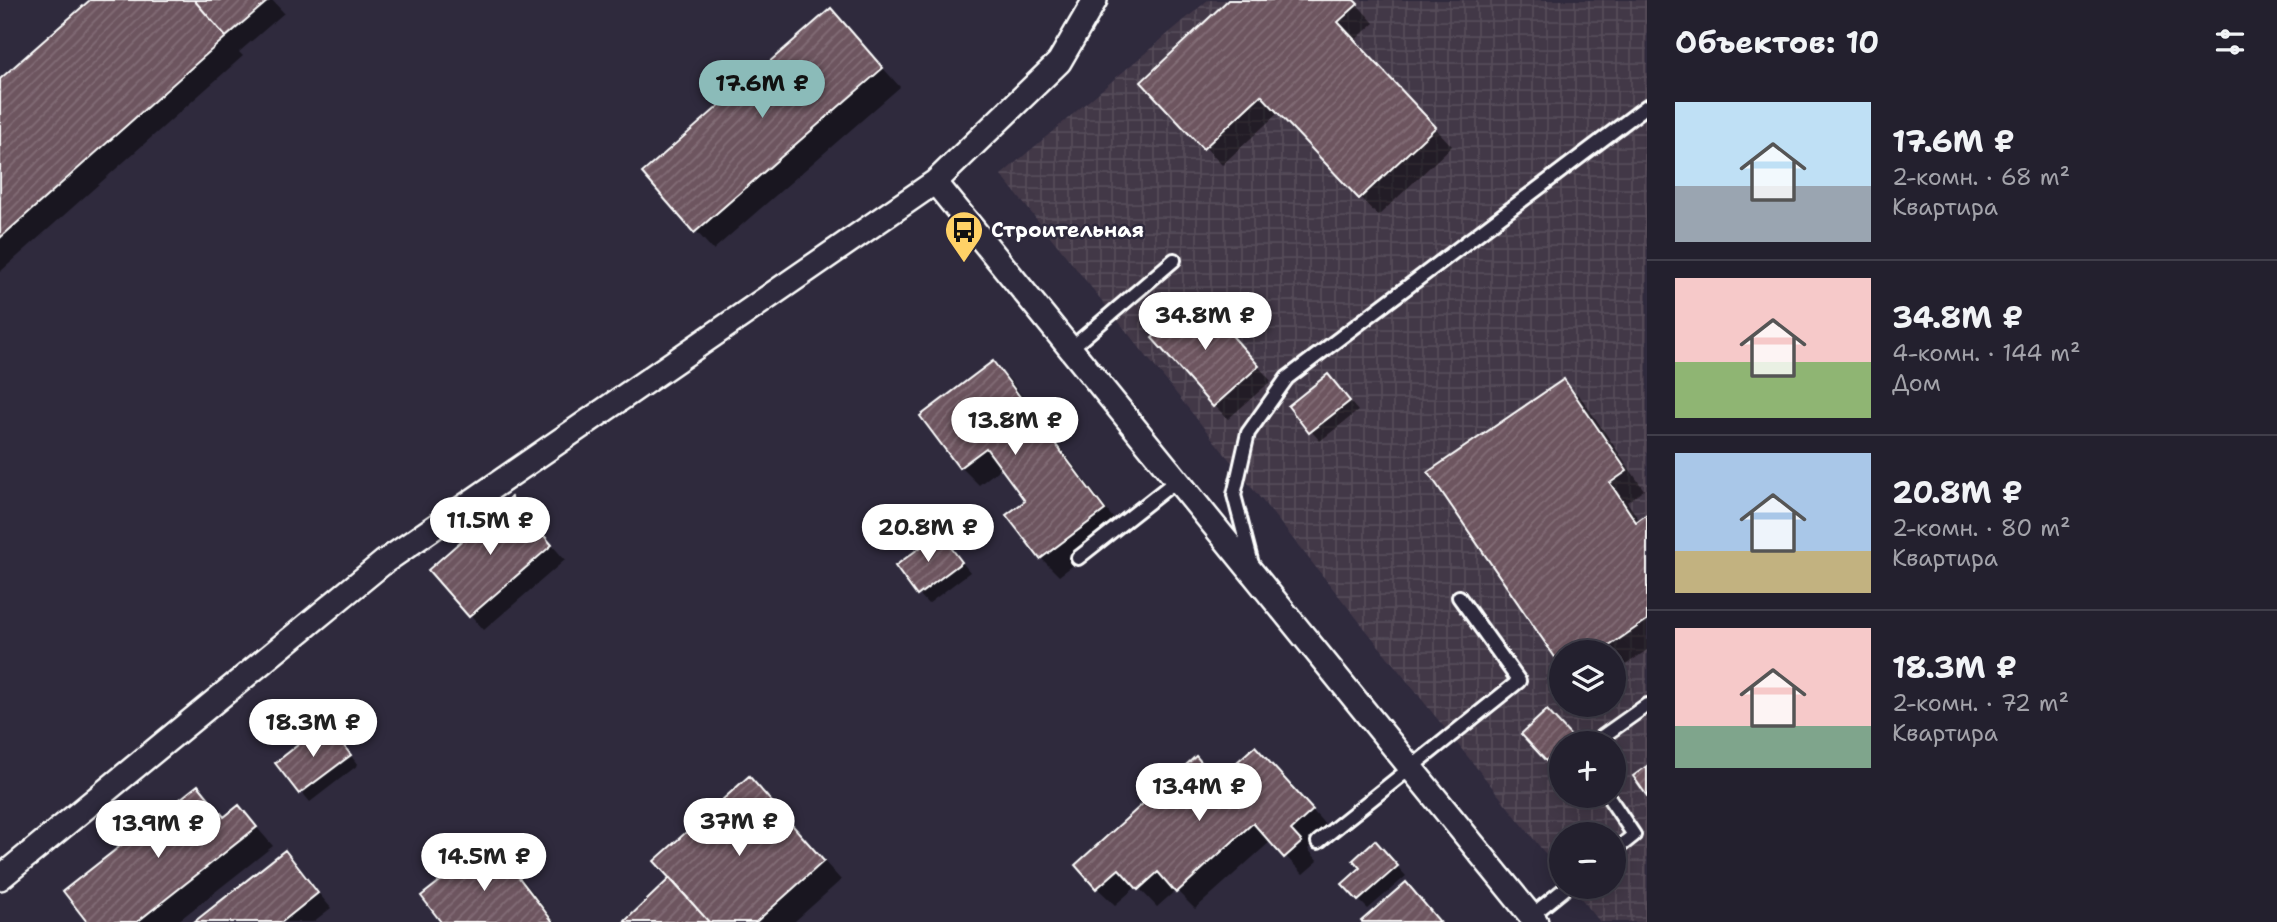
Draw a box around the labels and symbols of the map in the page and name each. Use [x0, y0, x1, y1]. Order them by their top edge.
pin: 17.6M ₽ [697, 60, 827, 120]
bus stop icon: Строительная [943, 209, 985, 264]
place label: Строительная [991, 216, 1144, 244]
pin: 34.8M ₽ [1140, 292, 1270, 352]
pin: 13.8M ₽ [950, 398, 1080, 457]
pin: 11.5M ₽ [425, 498, 555, 557]
pin: 20.8M ₽ [863, 504, 993, 564]
pin: 18.3M ₽ [248, 700, 378, 759]
pin: 13.4M ₽ [1134, 764, 1264, 823]
pin: 37M ₽ [690, 798, 788, 858]
pin: 13.9M ₽ [93, 800, 223, 860]
pin: 14.5M ₽ [419, 834, 549, 893]

